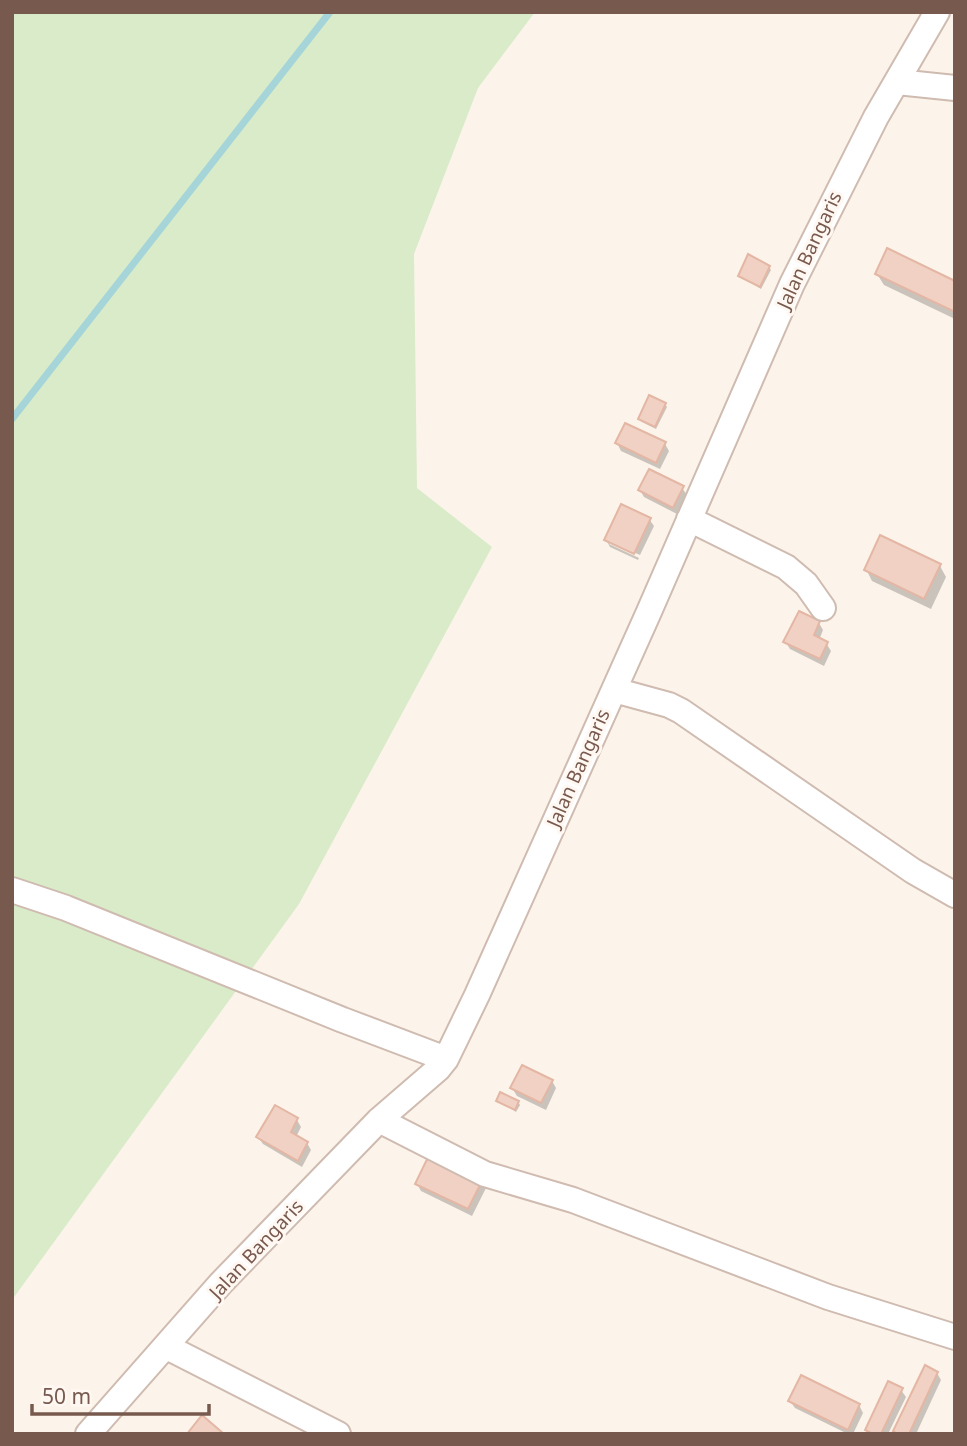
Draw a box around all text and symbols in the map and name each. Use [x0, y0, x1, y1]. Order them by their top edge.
street label: Jalan Bangaris [770, 187, 848, 315]
street label: Jalan Bangaris [539, 705, 616, 833]
street label: Jalan Bangaris [202, 1194, 309, 1306]
scale bar [32, 1372, 208, 1416]
text: 50 m [42, 1382, 91, 1410]

